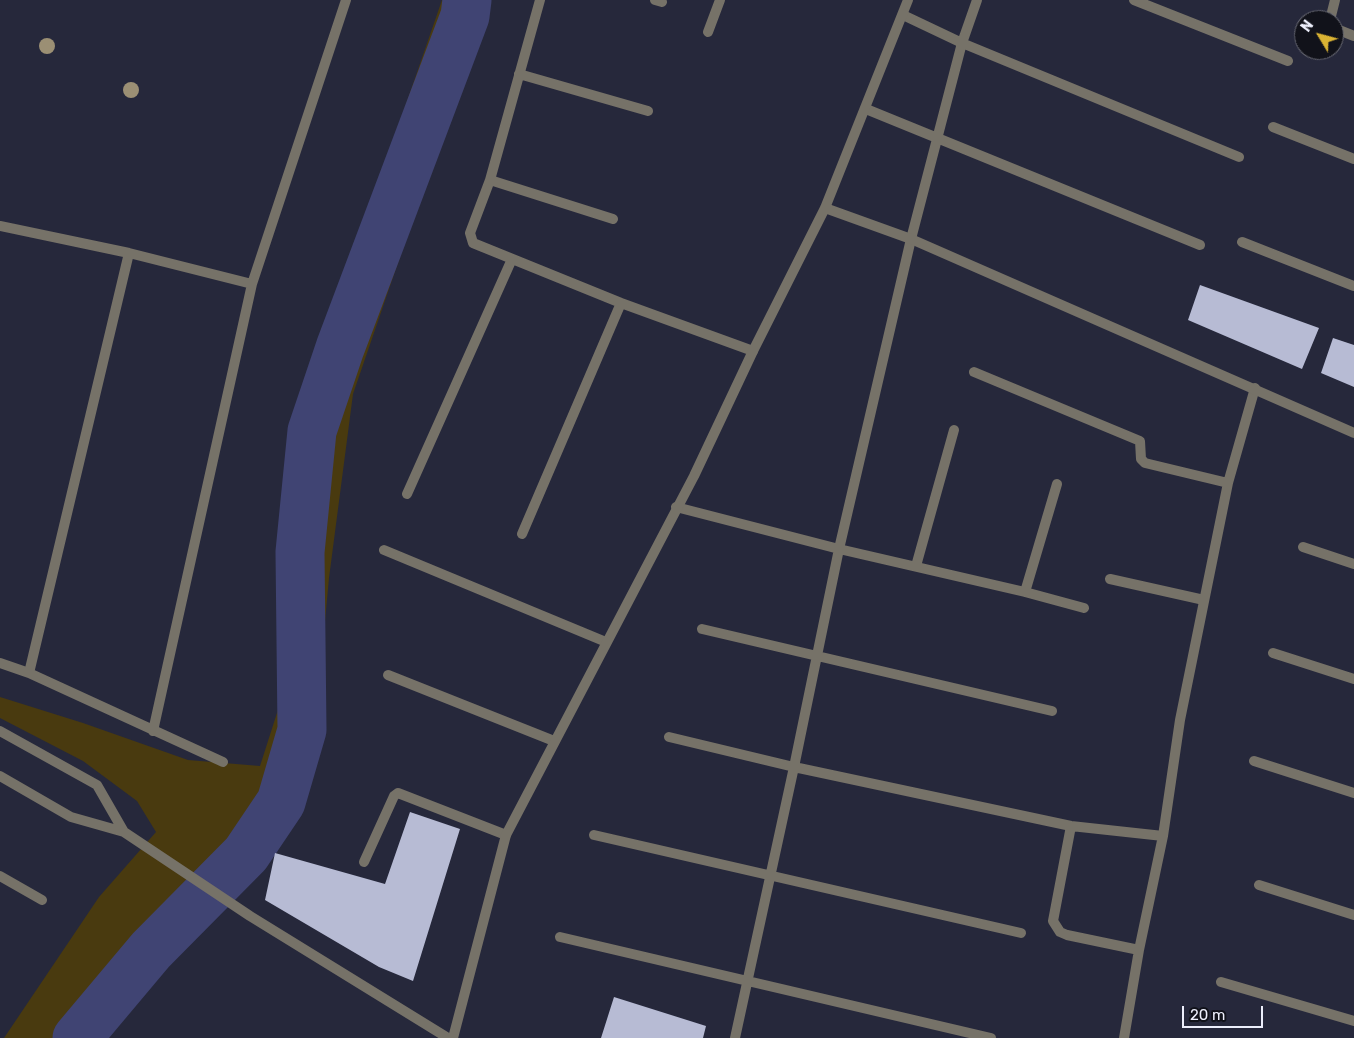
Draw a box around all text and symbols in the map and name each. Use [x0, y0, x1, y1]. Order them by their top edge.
north arrow [1294, 10, 1344, 60]
text: N [1298, 17, 1317, 35]
scale bar [1184, 996, 1265, 1028]
text: 20 m [1190, 1006, 1225, 1024]

